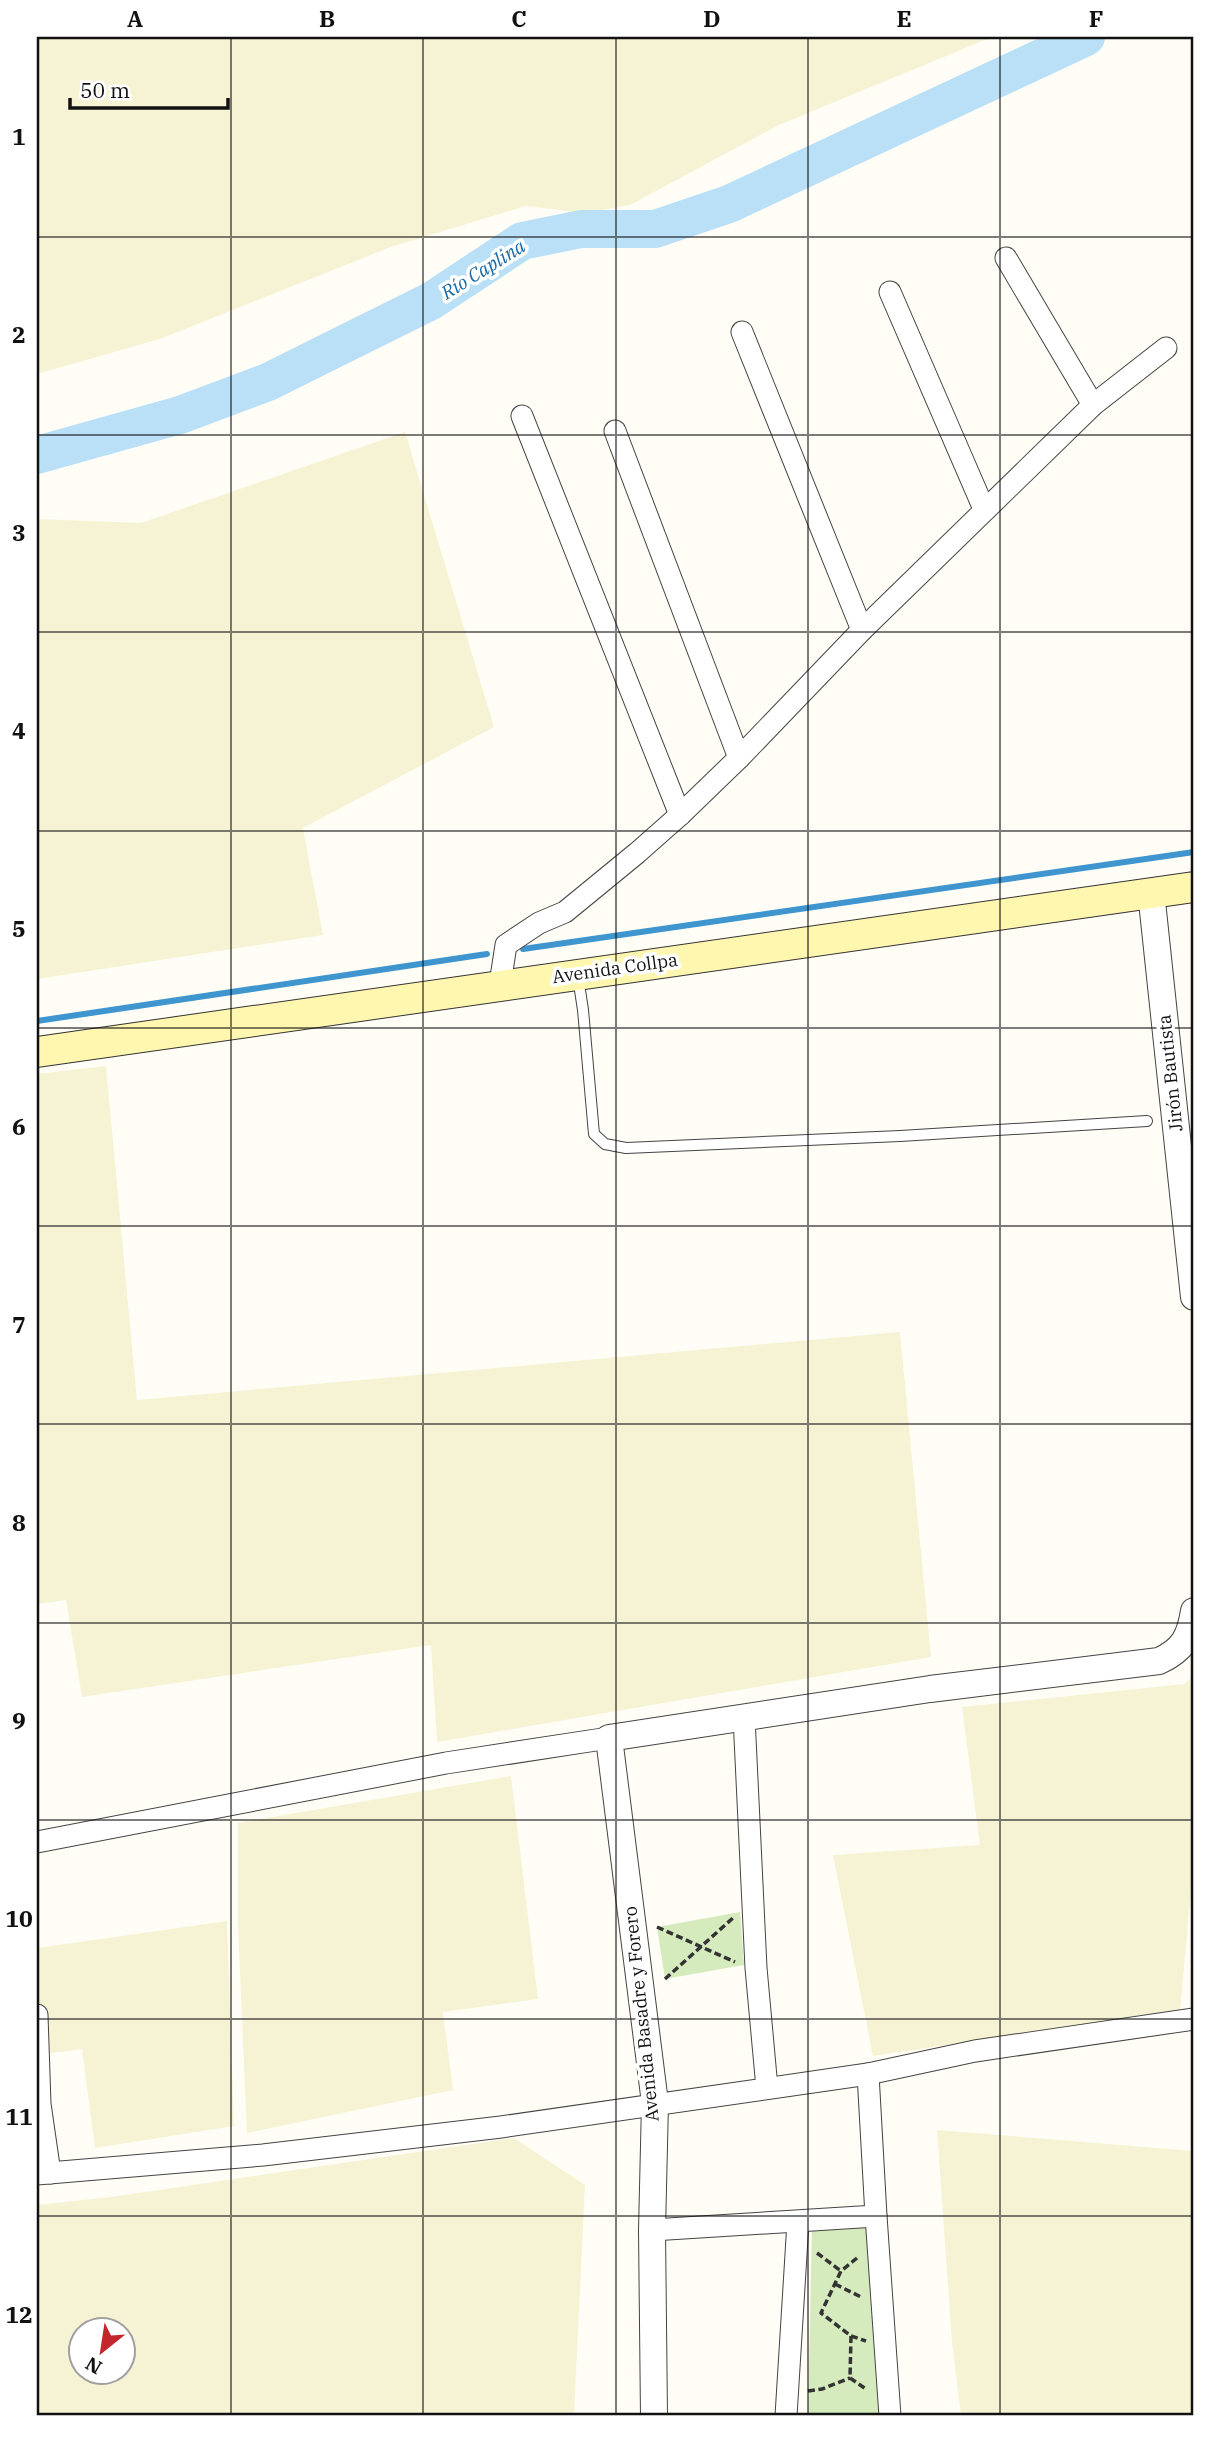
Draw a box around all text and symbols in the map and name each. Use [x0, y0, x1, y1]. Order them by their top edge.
text: A [127, 3, 143, 33]
text: B [319, 3, 335, 33]
text: C [511, 3, 527, 33]
text: D [703, 3, 721, 33]
text: E [896, 3, 912, 33]
text: F [1089, 3, 1103, 33]
scale bar [70, 66, 228, 110]
text: 50 m [80, 76, 130, 104]
text: 1 [12, 121, 26, 151]
water label: Río Caplina [436, 233, 530, 305]
text: 2 [12, 319, 26, 349]
text: 3 [12, 517, 26, 547]
text: 4 [12, 715, 26, 745]
text: 5 [12, 913, 26, 943]
street label: Avenida Collpa [551, 948, 679, 988]
street label: Jirón Bautista [1152, 1013, 1188, 1133]
text: 6 [12, 1111, 26, 1141]
text: 7 [12, 1309, 26, 1339]
text: 8 [12, 1507, 26, 1537]
text: 9 [12, 1705, 26, 1735]
text: 10 [5, 1903, 33, 1933]
street label: Avenida Basadre y Forero [618, 1905, 664, 2123]
text: 11 [5, 2101, 33, 2131]
text: 12 [5, 2299, 33, 2329]
north arrow [66, 2316, 136, 2386]
text: N [81, 2352, 106, 2380]

